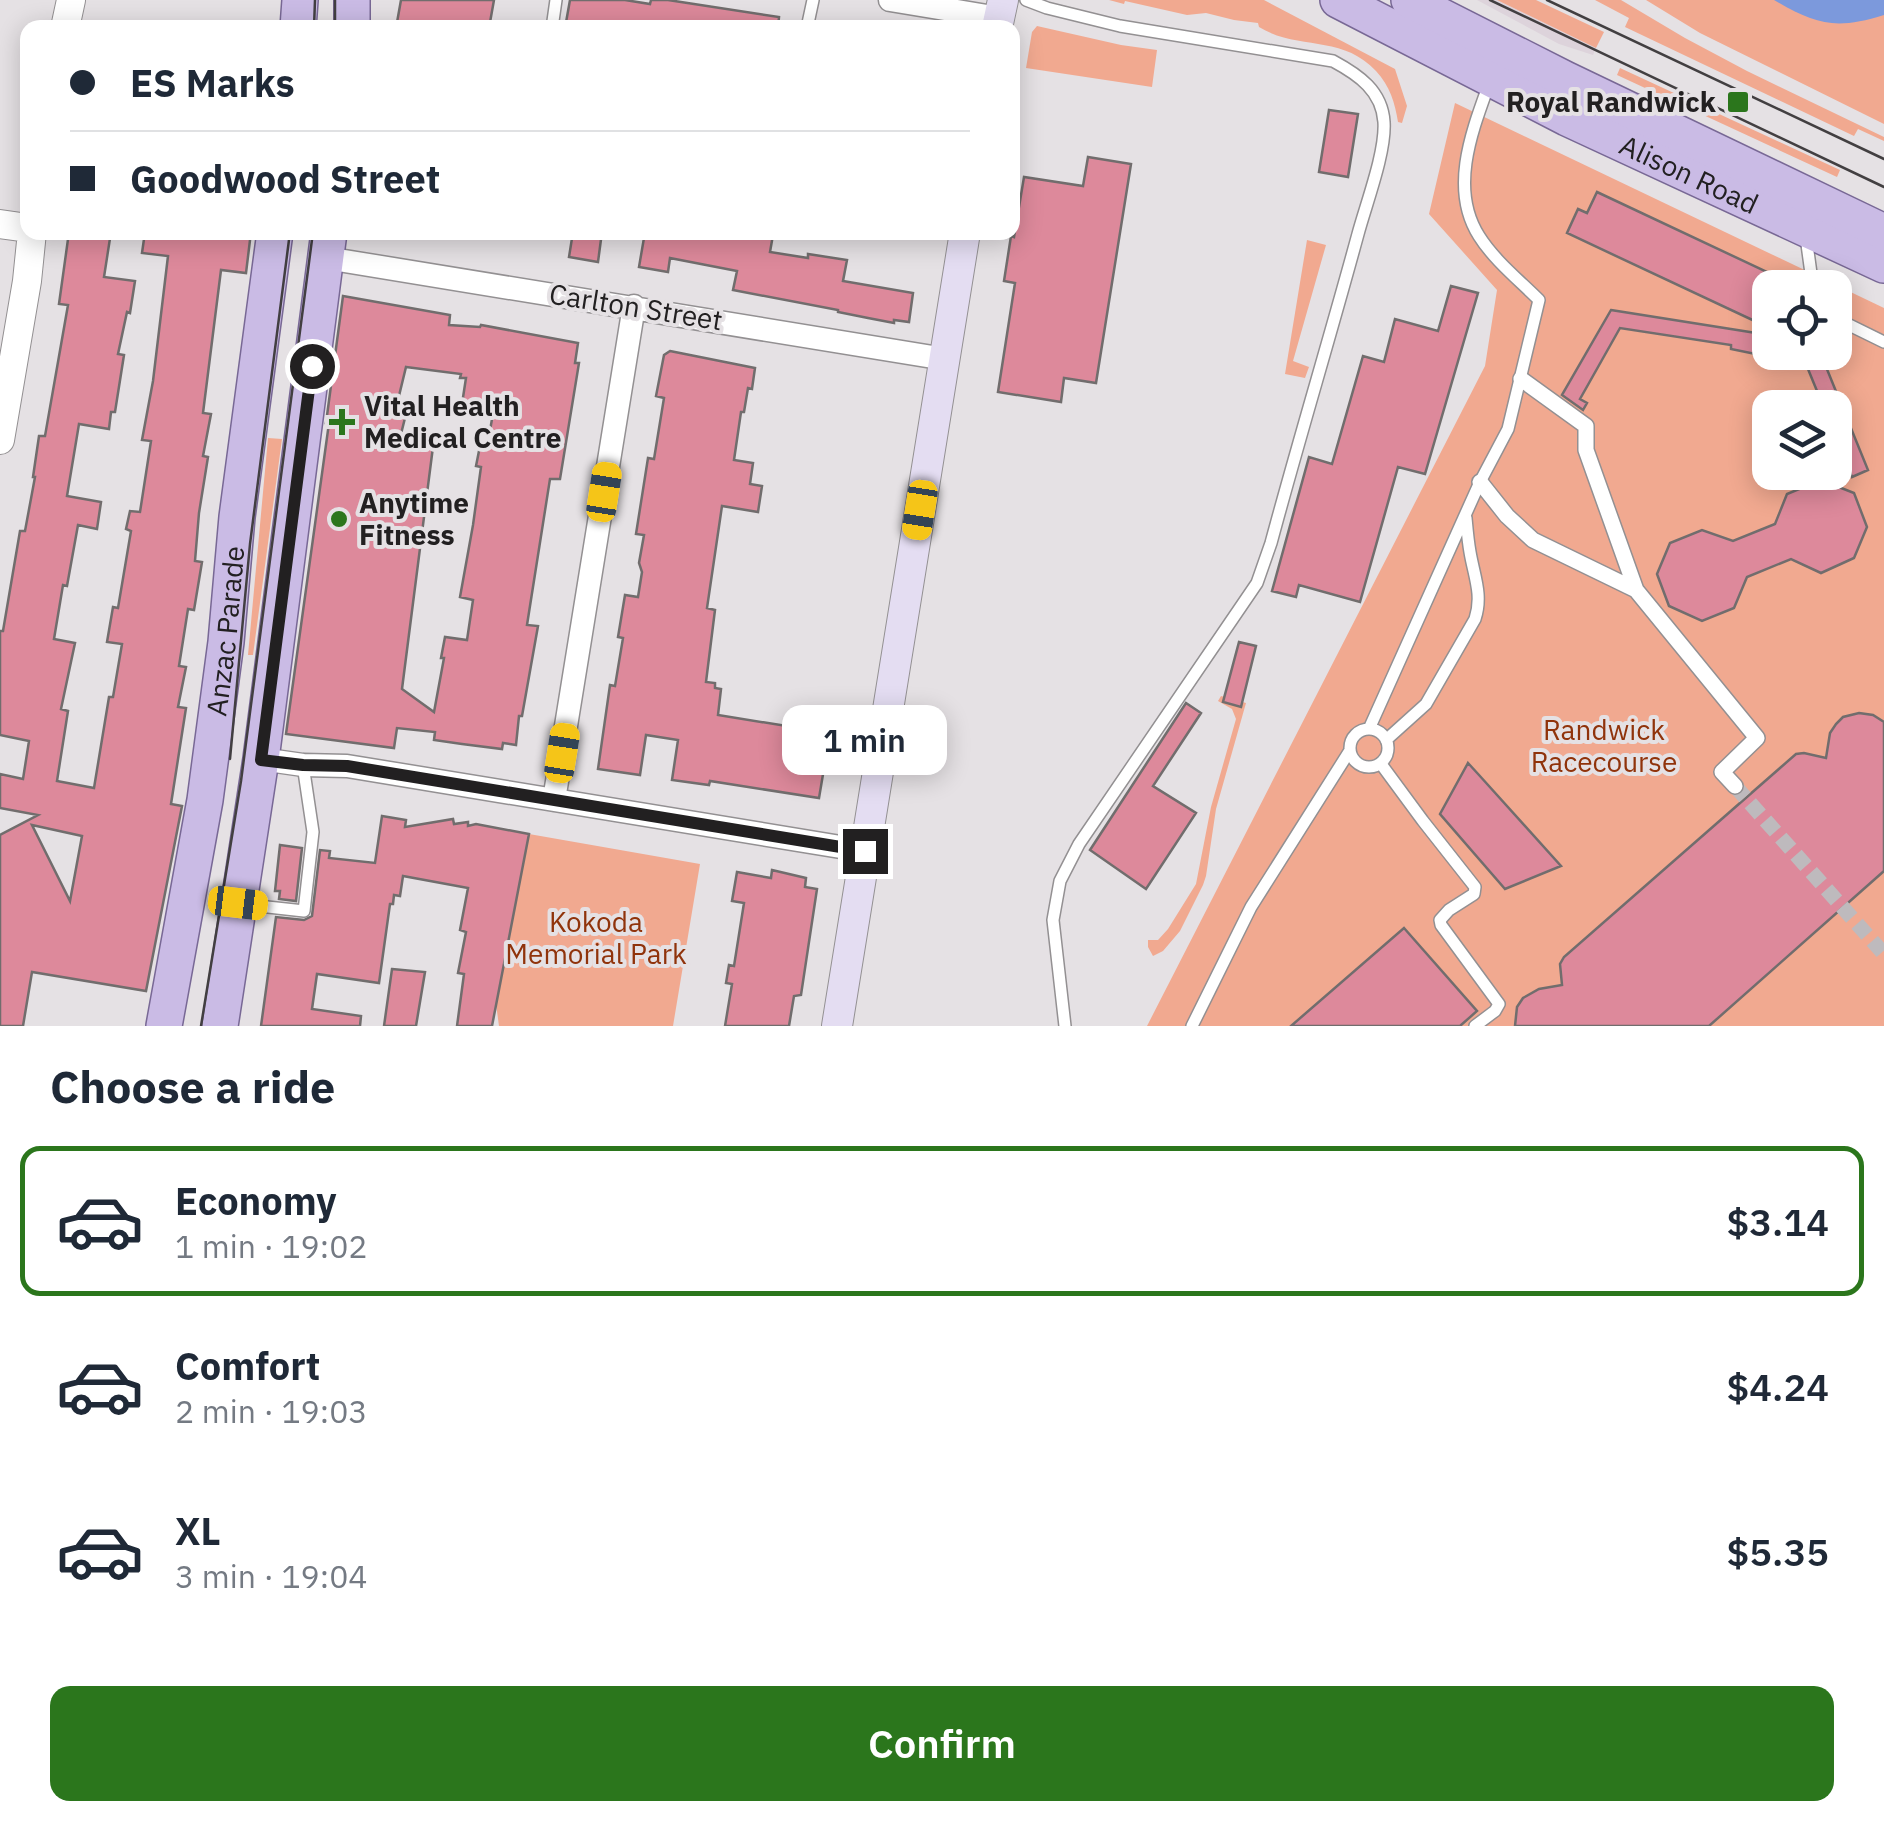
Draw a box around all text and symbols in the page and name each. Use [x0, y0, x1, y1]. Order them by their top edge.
text: ES Marks [130, 58, 295, 107]
place label: Royal Randwick [1506, 83, 1717, 120]
marker: Royal Randwick [1725, 89, 1751, 115]
street label: Alison Road [1614, 126, 1764, 222]
text: Goodwood Street [130, 154, 440, 203]
map controls [1752, 270, 1852, 490]
button: locate [1752, 270, 1852, 370]
street label: Carlton Street [547, 275, 725, 338]
route start [290, 344, 335, 389]
place label: Vital Health Medical Centre [364, 387, 562, 456]
button: layers [1752, 390, 1852, 490]
marker: Vital Health Medical Centre [329, 409, 355, 435]
car [584, 460, 624, 524]
car [900, 478, 940, 542]
place label: Anytime Fitness [359, 484, 469, 553]
marker: Anytime Fitness [328, 508, 350, 530]
street label: Anzac Parade [197, 544, 252, 718]
callout: 1 min [782, 706, 948, 776]
park label: Randwick Racecourse [1531, 711, 1677, 780]
text: 1 min [823, 719, 906, 761]
car [542, 721, 582, 785]
route end [843, 829, 888, 874]
car [206, 884, 270, 922]
park label: Kokoda Memorial Park [505, 903, 687, 972]
text: Choose a ride [50, 1057, 335, 1115]
icon: car [55, 1176, 145, 1266]
text: Economy [175, 1176, 337, 1225]
text: $3.14 [1726, 1197, 1829, 1246]
text: 1 min · 19:02 [175, 1225, 368, 1267]
icon: car [55, 1341, 145, 1431]
text: Comfort [175, 1341, 320, 1390]
text: $4.24 [1726, 1362, 1829, 1411]
text: 2 min · 19:03 [175, 1390, 368, 1432]
icon: car [55, 1506, 145, 1596]
text: XL [175, 1506, 221, 1555]
text: $5.35 [1726, 1527, 1829, 1576]
text: 3 min · 19:04 [175, 1555, 368, 1597]
button: Confirm [50, 1686, 1834, 1801]

